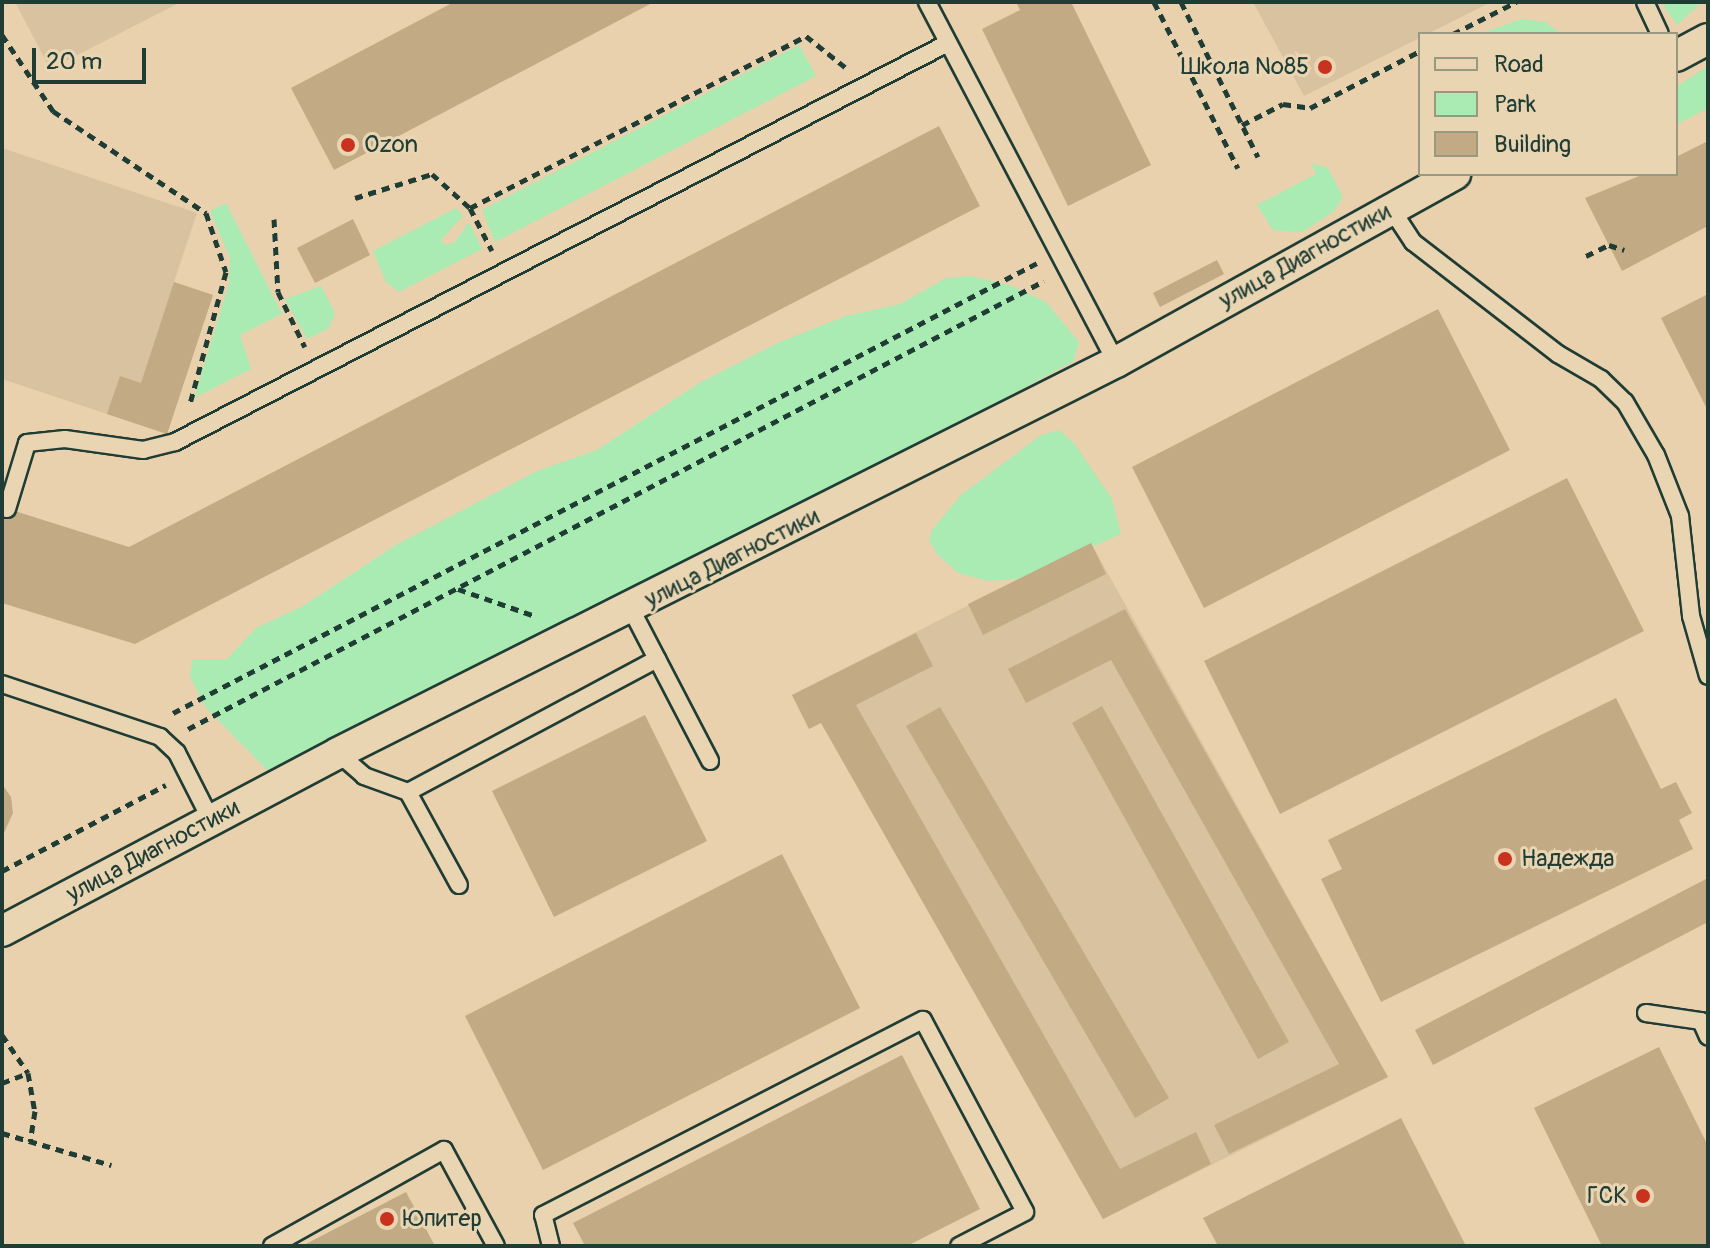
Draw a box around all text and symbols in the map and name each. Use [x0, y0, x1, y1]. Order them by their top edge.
scale bar [36, 32, 150, 82]
legend [1418, 32, 1678, 176]
text: 20 m [46, 47, 102, 76]
text: Road [1494, 50, 1544, 79]
place label: Школа №85 [1181, 53, 1309, 81]
marker: Школа №85 [1316, 58, 1334, 76]
text: Park [1494, 90, 1536, 119]
text: Building [1494, 130, 1571, 159]
place label: Ozon [364, 131, 418, 159]
marker: Ozon [339, 136, 357, 154]
street label: улица Диагностики [1214, 197, 1396, 315]
street label: улица Диагностики [640, 502, 824, 614]
street label: улица Диагностики [62, 793, 244, 909]
place label: Надежда [1521, 845, 1615, 873]
marker: Надежда [1496, 850, 1514, 868]
place label: ГСК [1587, 1182, 1627, 1210]
marker: ГСК [1634, 1187, 1652, 1205]
place label: Юпитер [403, 1205, 482, 1233]
marker: Юпитер [378, 1210, 396, 1228]

